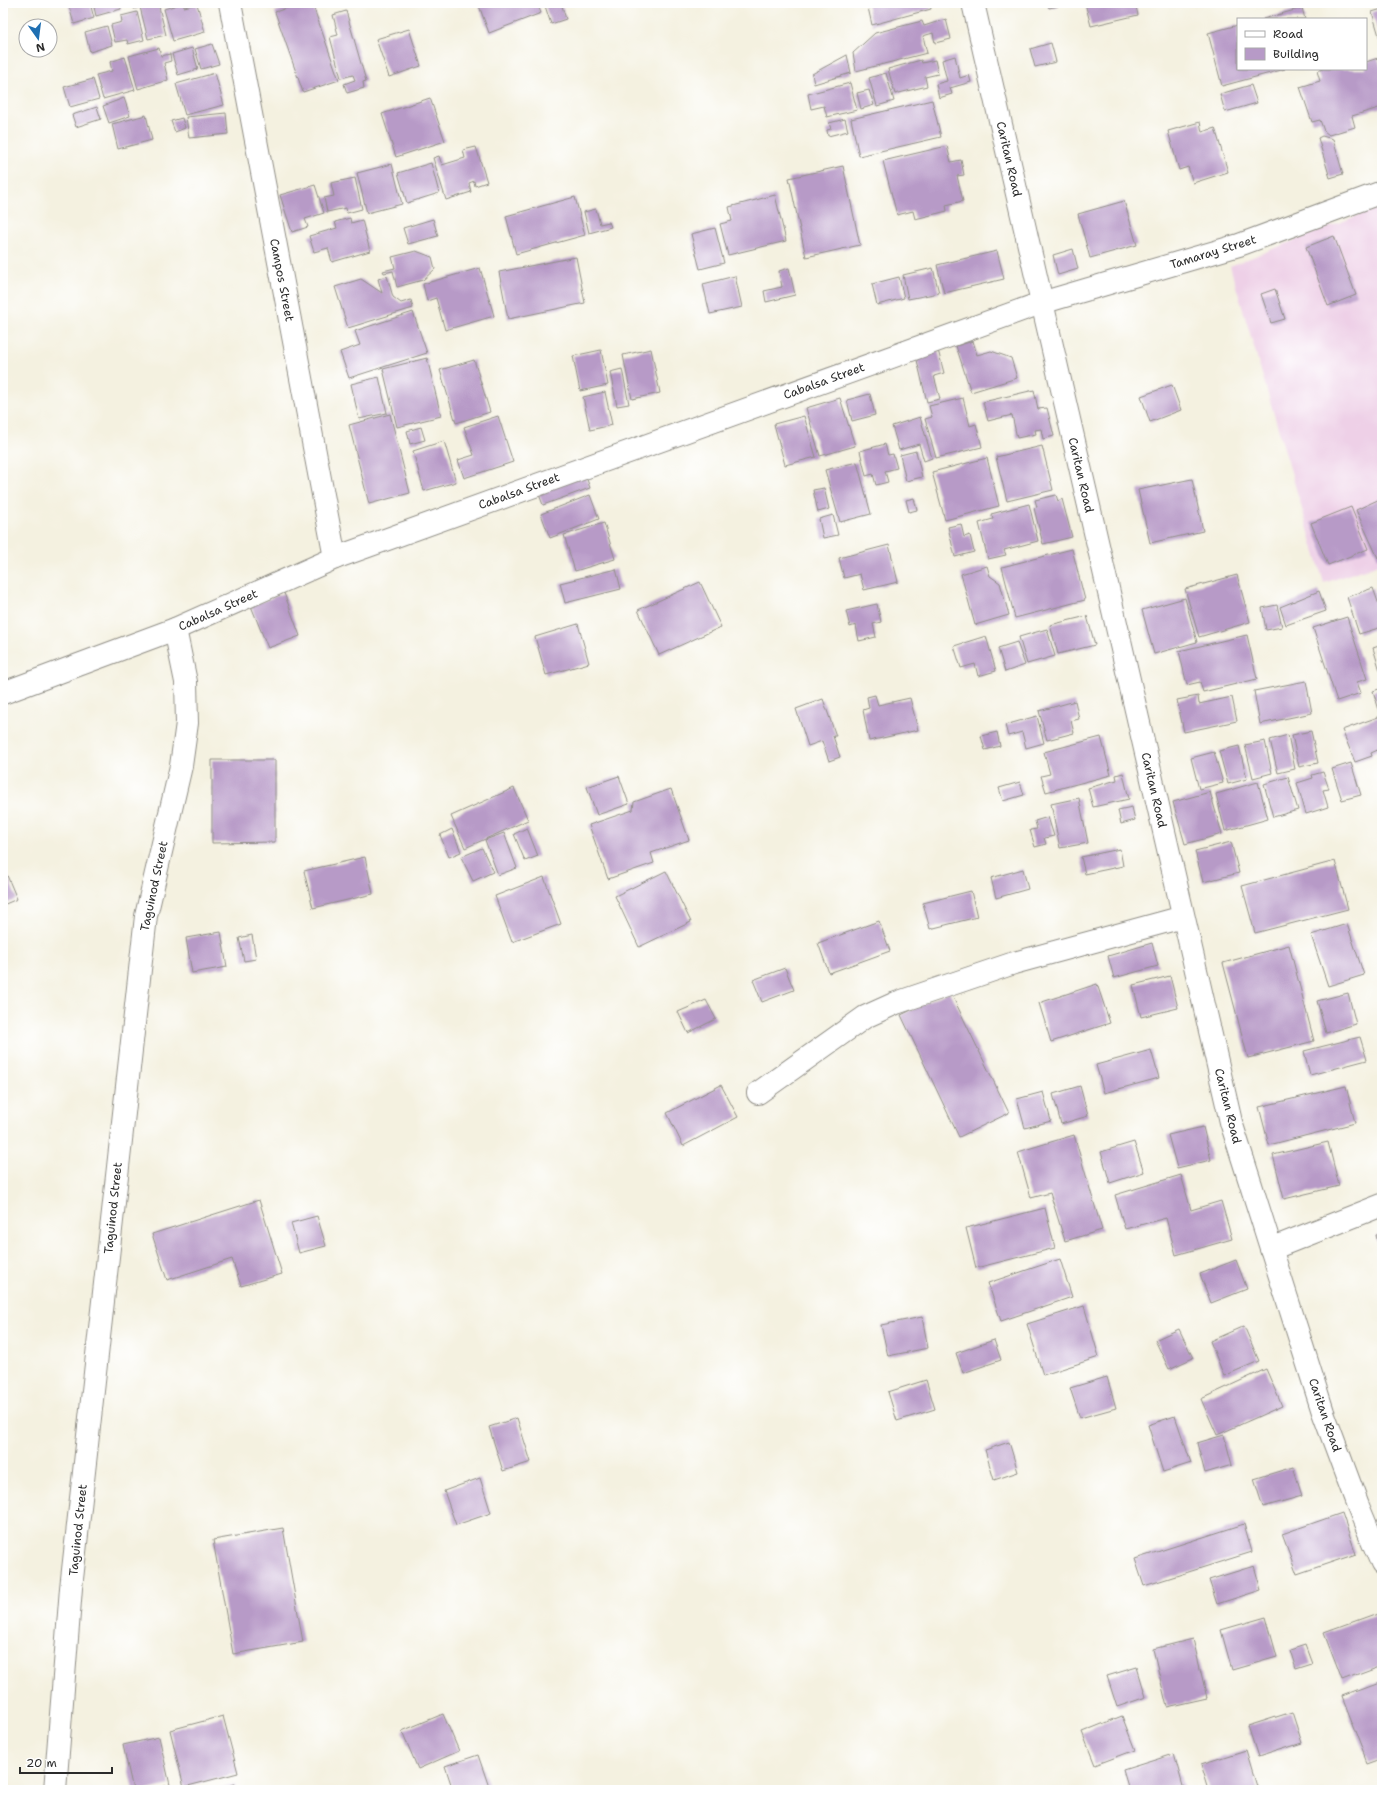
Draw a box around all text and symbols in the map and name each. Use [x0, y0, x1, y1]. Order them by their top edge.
north arrow [18, 18, 58, 58]
legend [1237, 18, 1367, 70]
text: Road [1273, 26, 1304, 42]
text: N [34, 39, 46, 56]
text: Building [1273, 46, 1319, 62]
street label: Caritan Road [993, 120, 1026, 199]
street label: Tamaray Street [1168, 231, 1258, 273]
street label: Campos Street [266, 237, 298, 323]
street label: Cabalsa Street [781, 359, 867, 403]
street label: Caritan Road [1065, 436, 1098, 515]
street label: Cabalsa Street [476, 469, 562, 513]
street label: Cabalsa Street [176, 585, 260, 635]
street label: Caritan Road [1138, 751, 1171, 830]
street label: Taguinod Street [137, 839, 171, 933]
street label: Caritan Road [1211, 1067, 1245, 1146]
street label: Taguinod Street [100, 1161, 126, 1255]
street label: Caritan Road [1305, 1376, 1345, 1454]
street label: Taguinod Street [65, 1483, 91, 1577]
scale bar [20, 1749, 112, 1775]
text: 20 m [26, 1755, 57, 1771]

